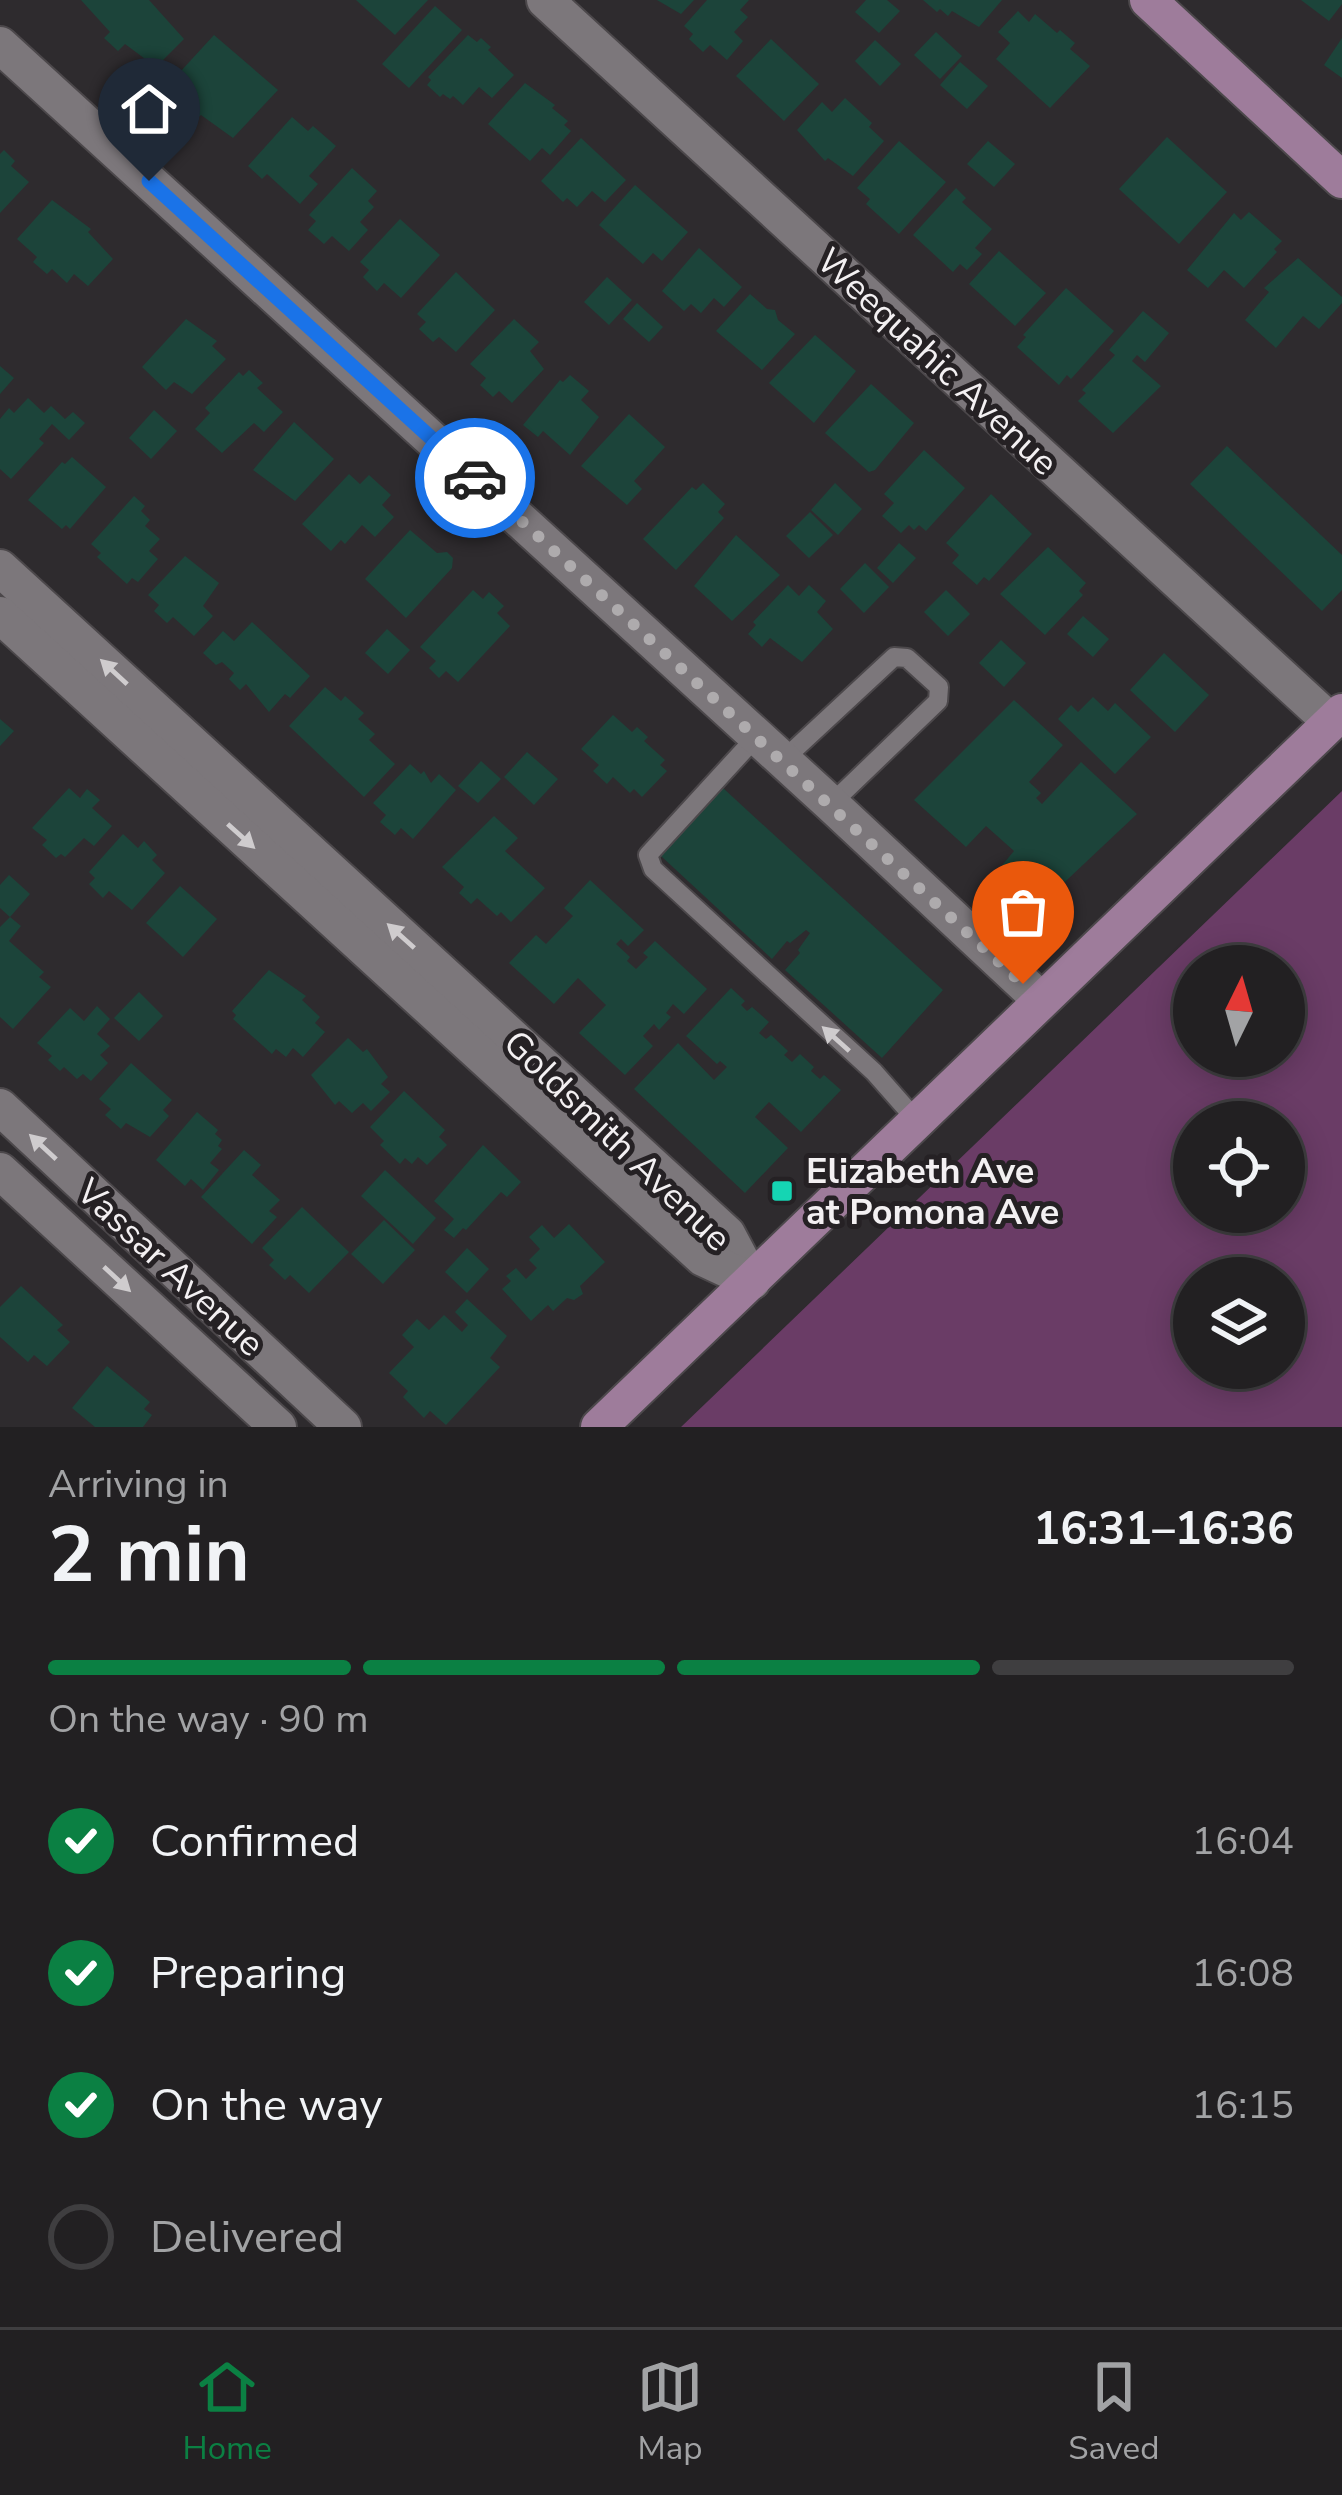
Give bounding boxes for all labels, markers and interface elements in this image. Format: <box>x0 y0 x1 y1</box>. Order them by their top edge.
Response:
pin <box>98 58 200 181</box>
icon: home <box>116 76 182 142</box>
street label: Weequahic Avenue <box>806 237 1068 487</box>
courier <box>415 418 535 538</box>
icon: car <box>442 445 508 511</box>
one-way arrow <box>99 659 128 686</box>
one-way arrow <box>227 822 256 849</box>
pin <box>972 861 1074 984</box>
icon: bag <box>990 879 1056 945</box>
one-way arrow <box>387 922 416 950</box>
north arrow <box>1173 945 1305 1077</box>
map controls <box>1173 945 1305 1389</box>
street label: Goldsmith Avenue <box>492 1020 741 1263</box>
one-way arrow <box>822 1025 851 1053</box>
button: locate <box>1173 1101 1305 1233</box>
one-way arrow <box>28 1133 57 1161</box>
place label: Elizabeth Ave at Pomona Ave <box>806 1147 1059 1237</box>
street label: Vassar Avenue <box>65 1168 275 1368</box>
marker: Elizabeth Ave at Pomona Ave <box>769 1178 795 1204</box>
button: layers <box>1173 1257 1305 1389</box>
one-way arrow <box>102 1264 131 1292</box>
text: Arriving in <box>48 1458 229 1511</box>
text: 16:31–16:36 <box>1033 1499 1294 1560</box>
text: 2 min <box>48 1502 250 1609</box>
text: On the way · 90 m <box>48 1693 369 1746</box>
icon: check <box>48 1808 114 1874</box>
text: Confirmed <box>150 1811 359 1872</box>
text: 16:04 <box>1192 1815 1294 1868</box>
icon: check <box>48 1940 114 2006</box>
text: Preparing <box>150 1943 346 2004</box>
text: 16:08 <box>1192 1947 1294 2000</box>
icon: check <box>48 2072 114 2138</box>
text: On the way <box>150 2075 383 2136</box>
text: 16:15 <box>1192 2079 1294 2132</box>
text: Delivered <box>150 2207 344 2268</box>
tab: Home <box>183 2354 272 2471</box>
tab: Map <box>637 2354 703 2471</box>
tab: Saved <box>1068 2354 1159 2471</box>

